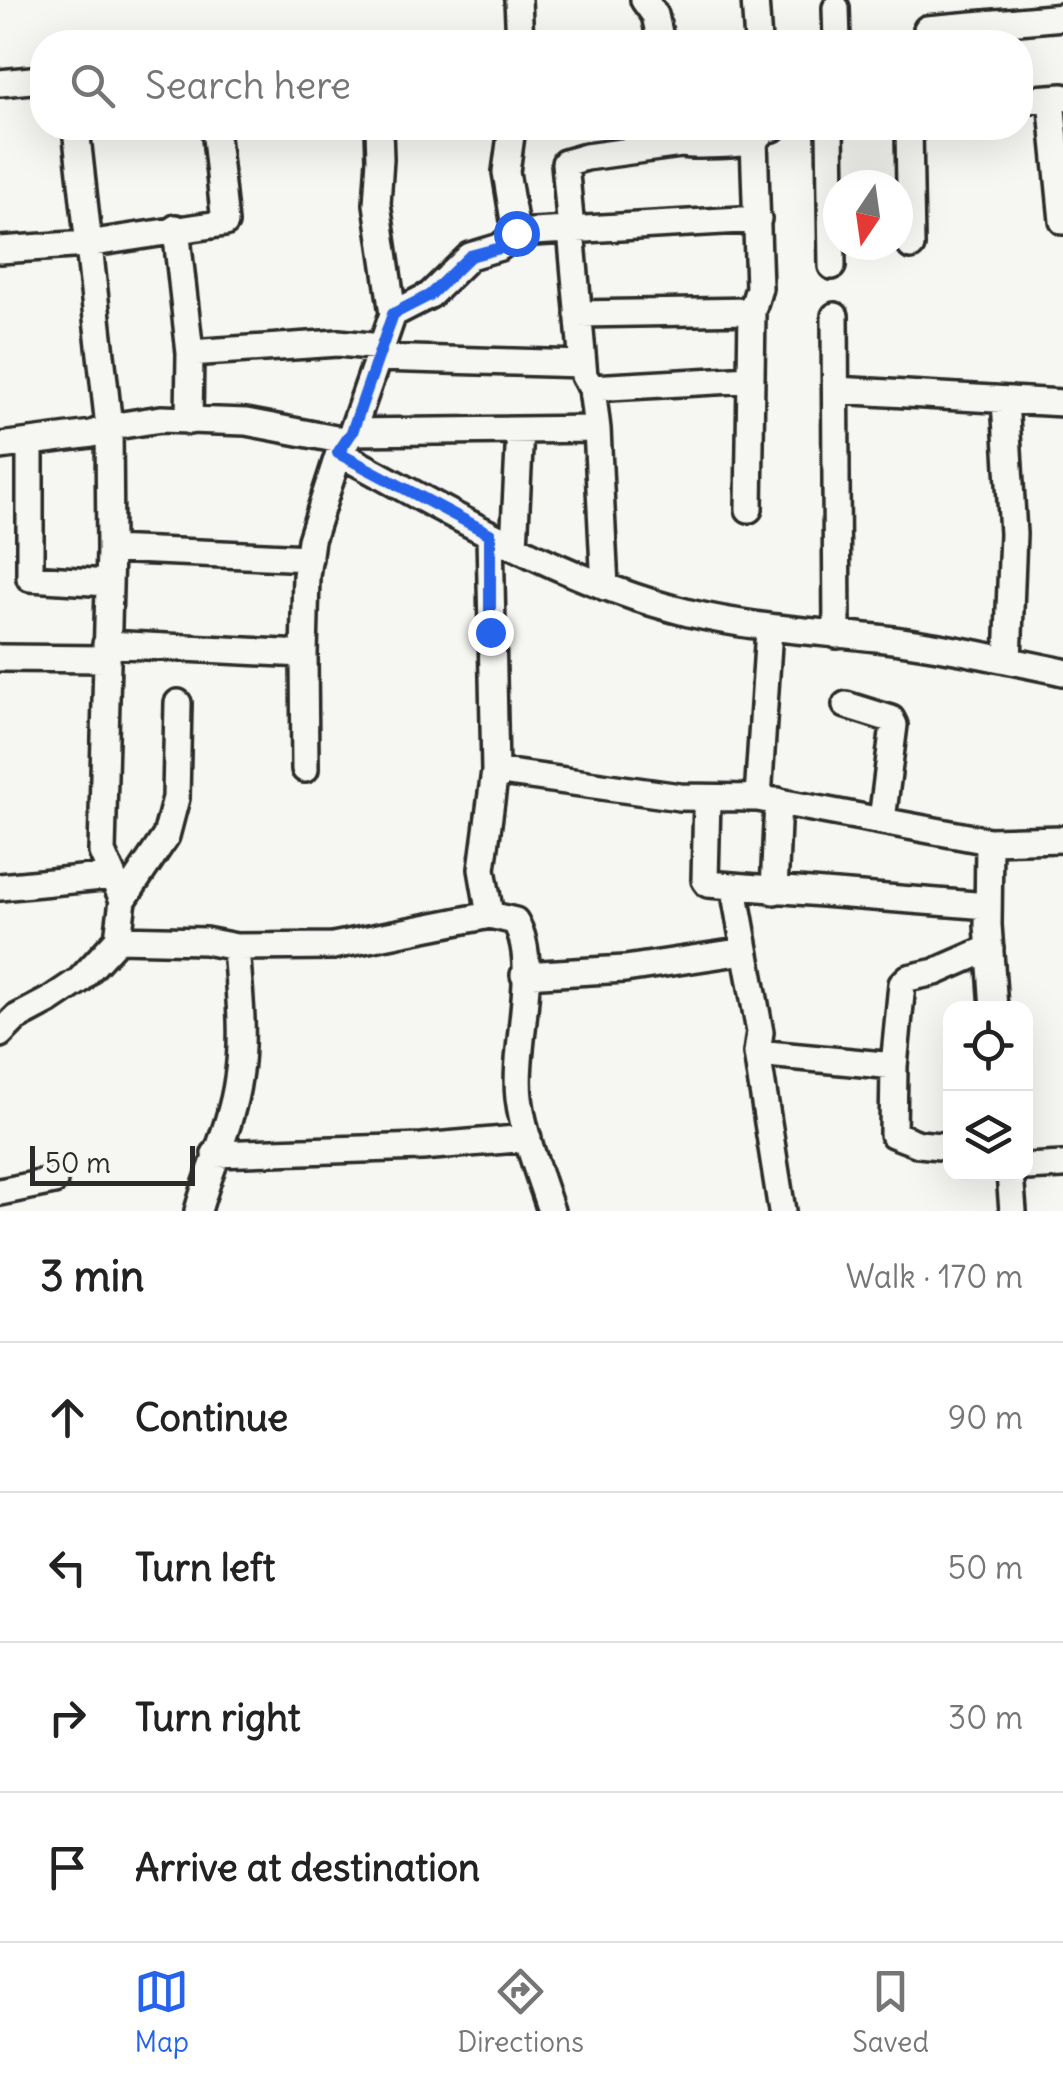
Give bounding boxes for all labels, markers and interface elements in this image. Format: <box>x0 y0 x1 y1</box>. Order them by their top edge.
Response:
search box <box>30 30 1033 140</box>
icon: search <box>65 58 120 113</box>
text: Search here <box>145 62 351 109</box>
north arrow <box>823 170 913 260</box>
route start <box>494 211 540 257</box>
route end <box>468 610 514 656</box>
map controls <box>943 1001 1033 1181</box>
button: locate <box>943 1001 1033 1091</box>
button: layers <box>943 1091 1033 1181</box>
scale bar <box>30 1141 195 1186</box>
text: 50 m <box>45 1145 111 1181</box>
text: 3 min <box>40 1250 144 1302</box>
text: Walk · 170 m <box>846 1256 1023 1297</box>
icon: ahead <box>40 1390 95 1445</box>
text: Continue <box>135 1394 288 1441</box>
text: 90 m <box>948 1397 1023 1438</box>
icon: left <box>40 1540 95 1595</box>
text: Turn left <box>135 1544 275 1591</box>
text: 50 m <box>948 1547 1023 1588</box>
icon: right <box>40 1690 95 1745</box>
text: Turn right <box>135 1694 301 1741</box>
text: 30 m <box>948 1697 1023 1738</box>
icon: arrive <box>40 1840 95 1895</box>
text: Arrive at destination <box>135 1844 480 1891</box>
tab: Map <box>134 1964 189 2060</box>
tab: Directions <box>457 1964 584 2060</box>
tab: Saved <box>852 1964 929 2060</box>

